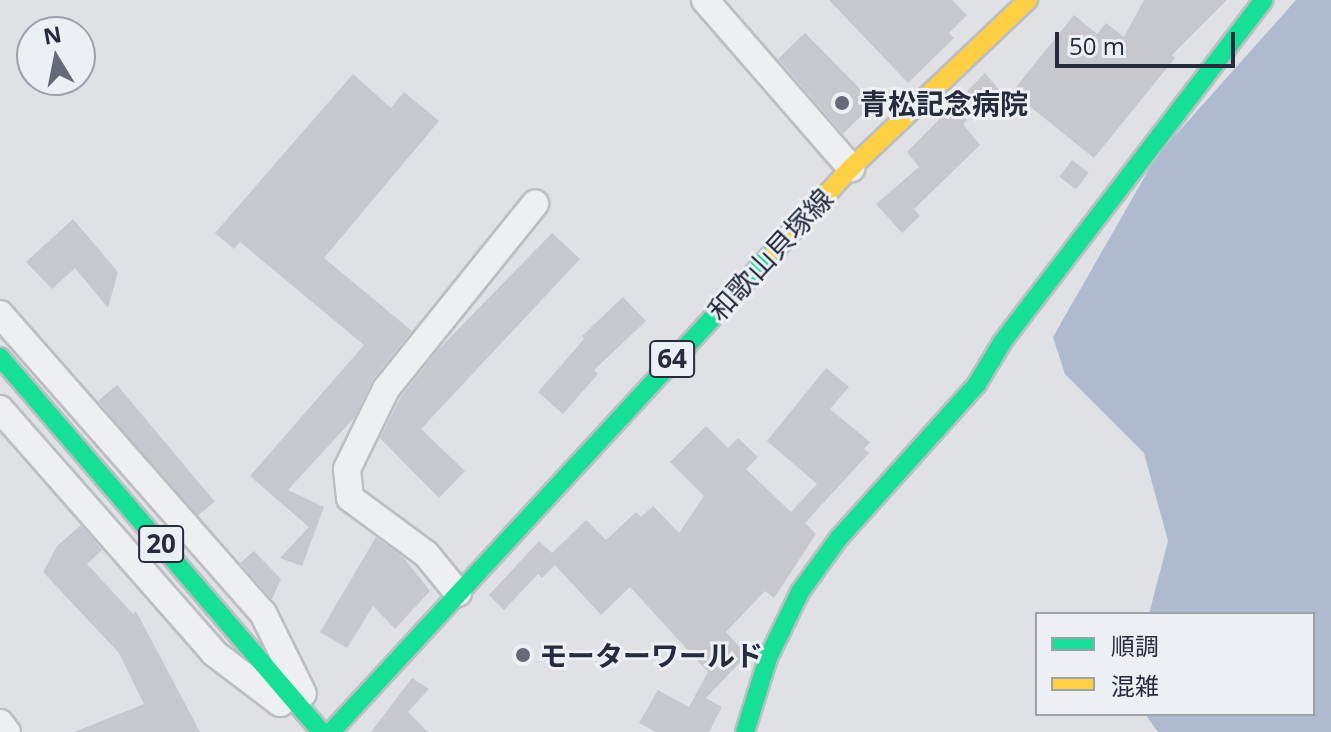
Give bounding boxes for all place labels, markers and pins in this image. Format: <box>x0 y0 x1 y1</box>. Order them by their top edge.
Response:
place label: 青松記念病院 <box>860 86 1028 120</box>
marker: 青松記念病院 <box>831 92 853 114</box>
place label: モーターワールド <box>539 638 763 672</box>
marker: モーターワールド <box>514 646 532 664</box>

